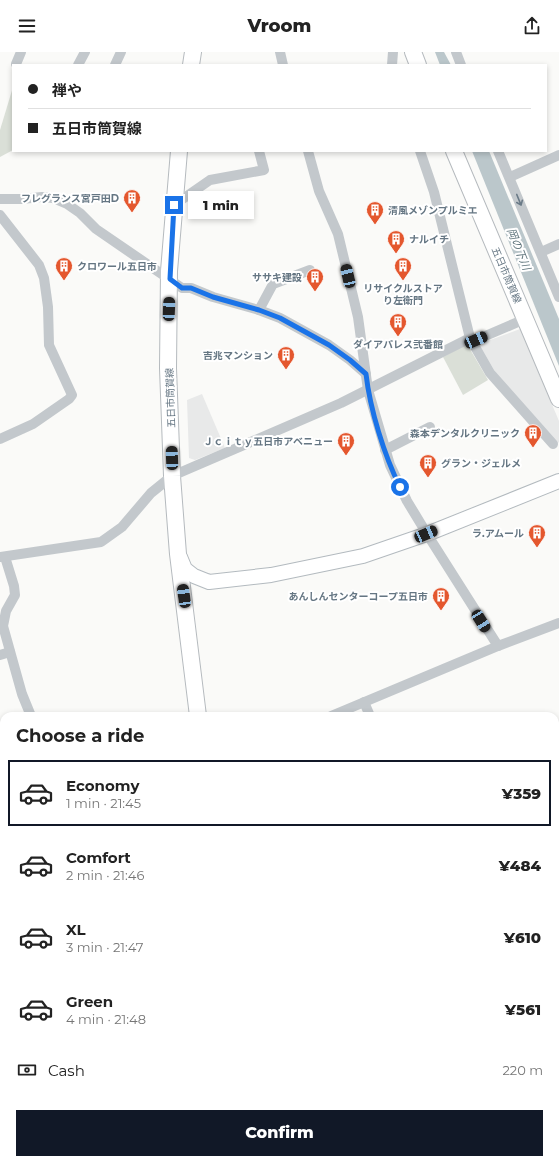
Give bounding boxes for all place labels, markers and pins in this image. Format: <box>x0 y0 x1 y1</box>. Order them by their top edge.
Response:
building icon: フレグランス宮戸田D <box>122 188 142 213</box>
place label: フレグランス宮戸田D <box>21 192 119 205</box>
building icon: 清風メゾンプルミエ <box>365 200 385 225</box>
place label: 清風メゾンプルミエ <box>388 204 478 217</box>
building icon: ナルイチ <box>386 229 406 254</box>
place label: ナルイチ <box>409 233 449 246</box>
building icon: クロワール五日市 <box>54 256 74 281</box>
building icon: リサイクルストア り左衛門 <box>393 256 413 281</box>
place label: クロワール五日市 <box>77 260 157 273</box>
building icon: ササキ建設 <box>305 267 325 292</box>
place label: ササキ建設 <box>252 271 302 284</box>
place label: リサイクルストア り左衛門 <box>363 282 443 307</box>
building icon: ダイアパレス弐番館 <box>388 312 408 337</box>
place label: ダイアパレス弐番館 <box>353 338 443 351</box>
building icon: 吉兆マンション <box>276 345 296 370</box>
place label: 吉兆マンション <box>203 349 273 362</box>
building icon: 森本デンタルクリニック <box>523 423 543 448</box>
place label: 森本デンタルクリニック <box>410 427 520 440</box>
building icon: Ｊｃｉｔｙ五日市アベニュー <box>336 431 356 456</box>
place label: Ｊｃｉｔｙ五日市アベニュー <box>203 435 333 448</box>
building icon: グラン・ジェルメ <box>418 453 438 478</box>
place label: グラン・ジェルメ <box>441 457 521 470</box>
building icon: ラ.アムール <box>527 523 547 548</box>
place label: ラ.アムール <box>472 527 524 540</box>
building icon: あんしんセンターコープ五日市 <box>431 586 451 611</box>
place label: あんしんセンターコープ五日市 <box>289 590 428 603</box>

